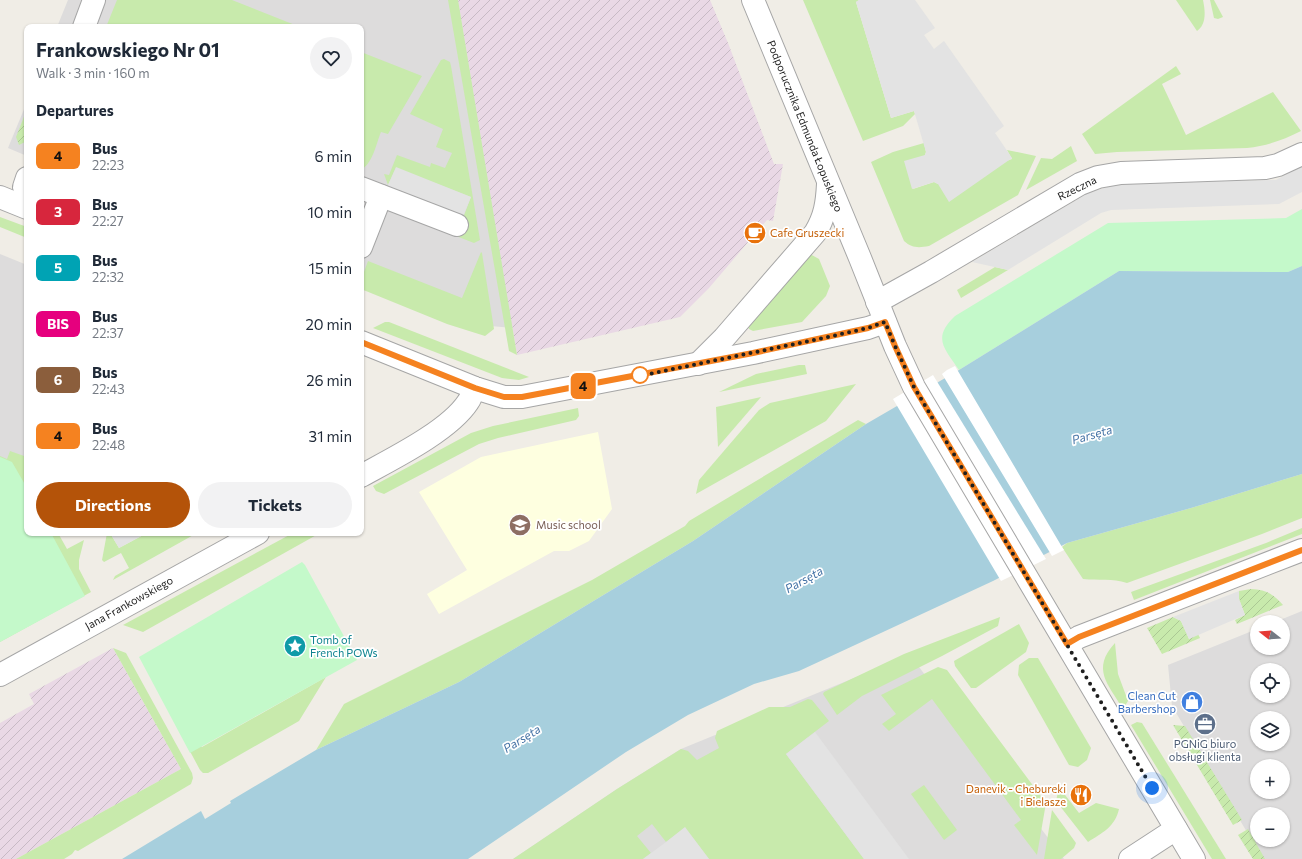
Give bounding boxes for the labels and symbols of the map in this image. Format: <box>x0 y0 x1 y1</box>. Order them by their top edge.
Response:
street label: Podporucznika Edmunda Łopuskiego <box>765 38 846 214</box>
street label: Rzeczna <box>1055 173 1098 203</box>
cafe icon: Cafe Gruszecki <box>742 220 768 246</box>
place label: Cafe Gruszecki <box>770 226 845 239</box>
unlabelled marker <box>631 366 649 384</box>
line badge: 4 <box>570 373 596 399</box>
water label: Parsęta <box>1070 422 1114 446</box>
school or university icon: Music school <box>507 512 533 538</box>
place label: Music school <box>536 518 601 531</box>
water label: Parsęta <box>782 563 825 595</box>
street label: Jana Frankowskiego <box>83 573 176 633</box>
north arrow <box>1250 615 1290 655</box>
place icon: Tomb of French POWs <box>282 633 308 659</box>
place label: Tomb of French POWs <box>310 633 377 659</box>
place label: Clean Cut Barbershop <box>1118 689 1176 715</box>
shop icon: Clean Cut Barbershop <box>1179 689 1205 715</box>
office icon: PGNiG biuro obsługi klienta <box>1192 711 1218 737</box>
water label: Parsęta <box>500 721 543 755</box>
place label: PGNiG biuro obsługi klienta <box>1169 737 1241 763</box>
your location <box>1142 778 1162 798</box>
place label: Danevik - Chebureki i Bielasze <box>966 782 1066 808</box>
restaurant icon: Danevik - Chebureki i Bielasze <box>1068 782 1094 808</box>

